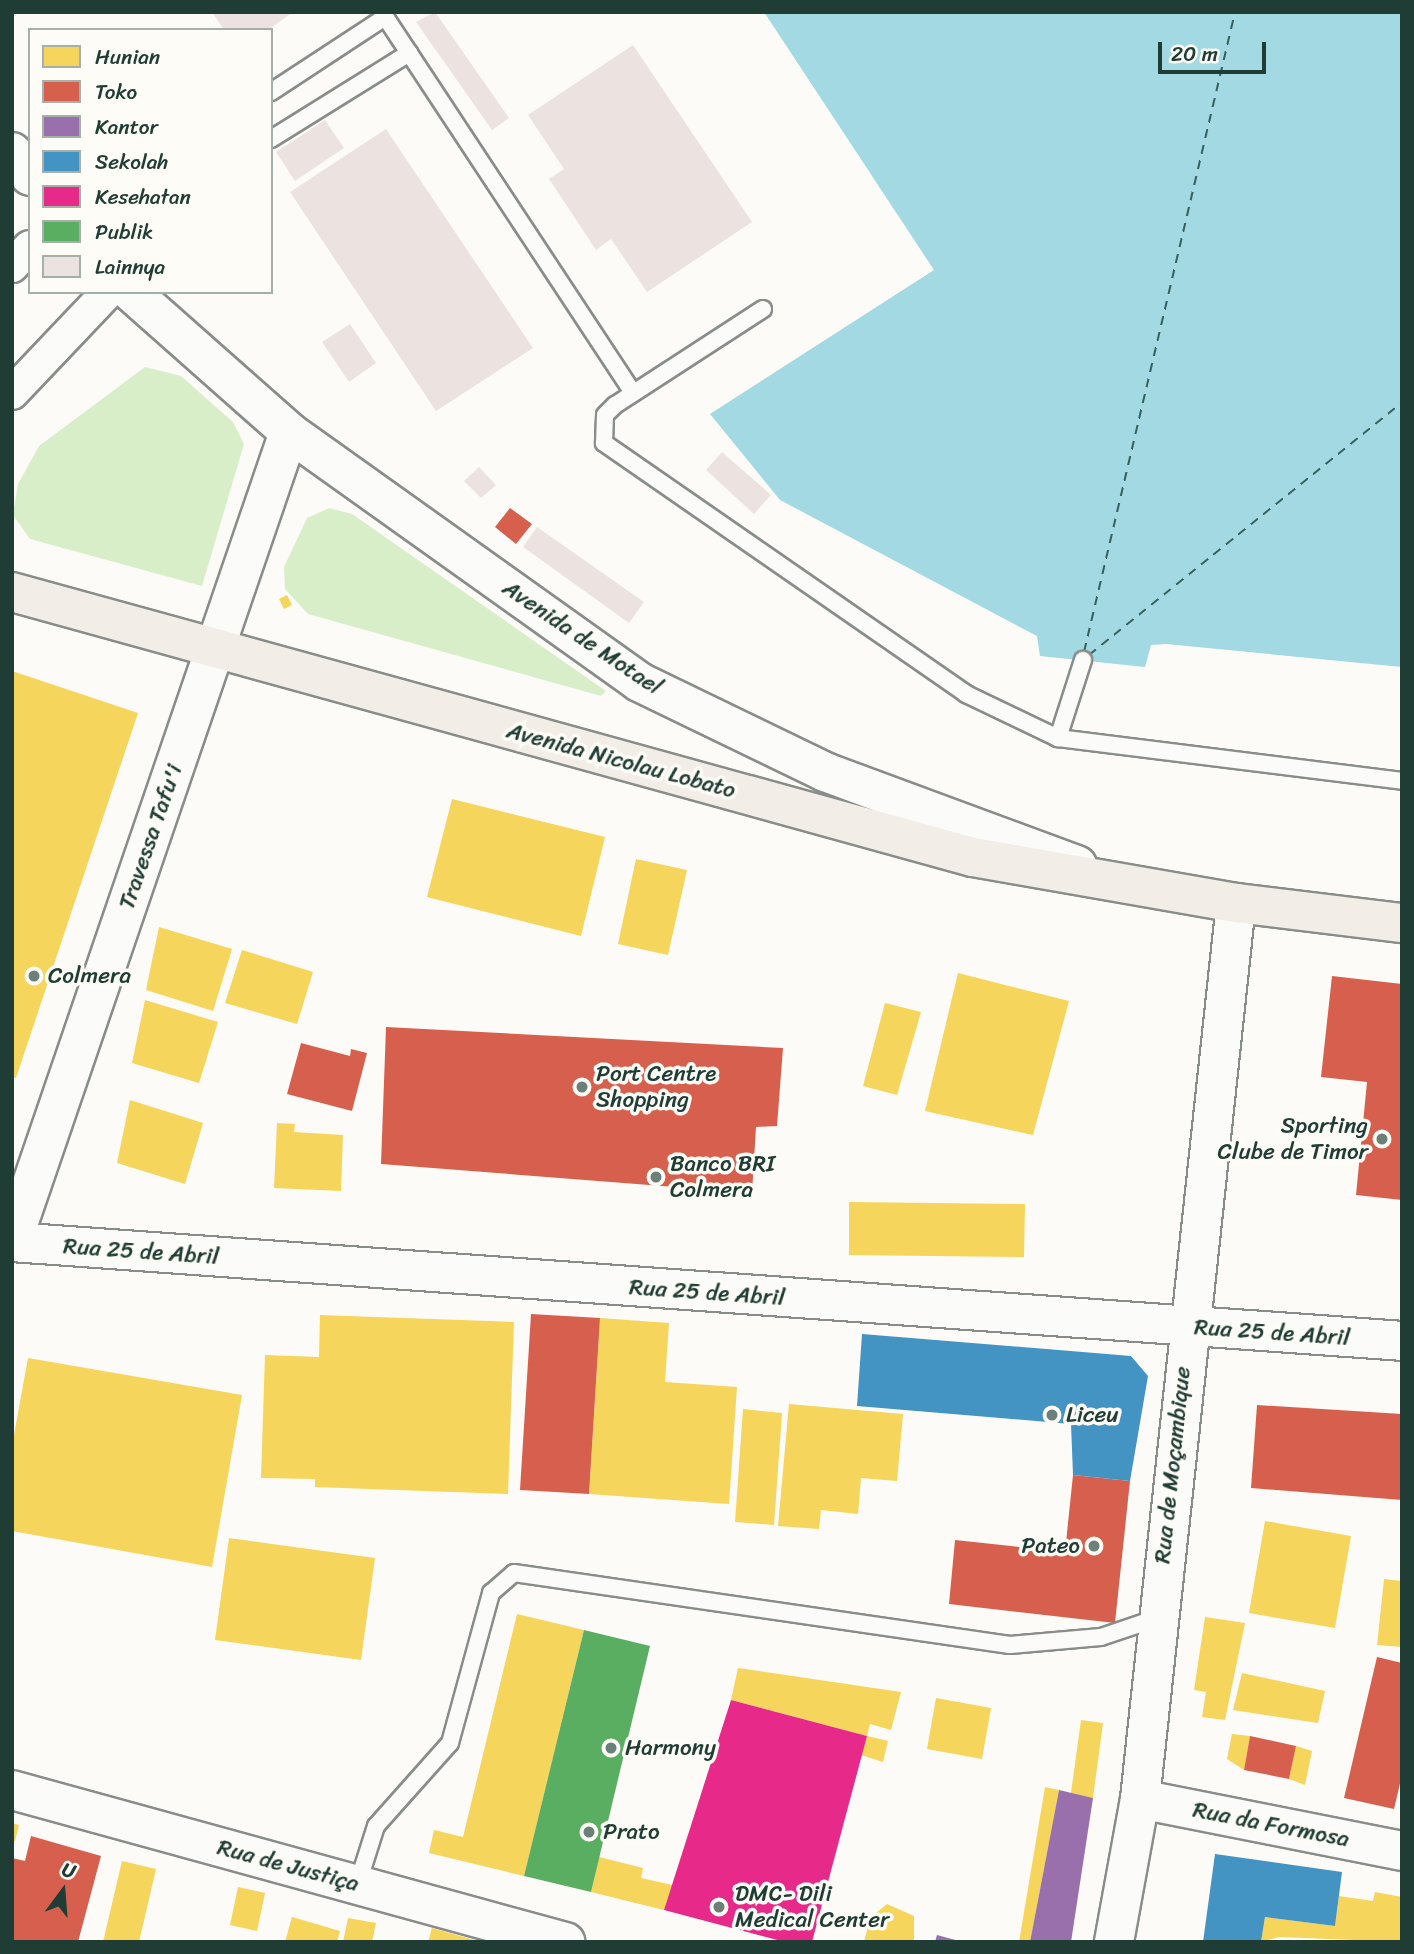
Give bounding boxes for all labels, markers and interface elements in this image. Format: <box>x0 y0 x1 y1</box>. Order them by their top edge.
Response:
legend <box>28 28 273 294</box>
scale bar <box>1162 28 1270 72</box>
text: 20 m <box>1171 35 1218 73</box>
text: Hunian <box>95 38 160 76</box>
text: Toko <box>95 73 137 111</box>
text: Kantor <box>95 108 158 146</box>
text: Sekolah <box>95 143 168 181</box>
text: Kesehatan <box>95 178 191 216</box>
text: Publik <box>95 213 153 251</box>
text: Lainnya <box>95 248 165 286</box>
street label: Avenida de Motael <box>497 575 667 701</box>
street label: Avenida Nicolau Lobato <box>504 717 738 805</box>
street label: Travessa Tafu'i <box>113 761 189 913</box>
place label: Colmera <box>48 962 131 990</box>
marker: Colmera <box>26 968 42 984</box>
place label: Port Centre Shopping <box>596 1060 717 1114</box>
marker: Port Centre Shopping <box>574 1079 590 1095</box>
place label: Sporting Clube de Timor <box>1217 1112 1368 1166</box>
marker: Sporting Clube de Timor <box>1374 1131 1390 1147</box>
place label: Banco BRI Colmera <box>670 1150 775 1204</box>
marker: Banco BRI Colmera <box>648 1169 664 1185</box>
street label: Rua 25 de Abril <box>62 1233 220 1271</box>
street label: Rua 25 de Abril <box>628 1274 786 1312</box>
street label: Rua 25 de Abril <box>1193 1314 1351 1352</box>
street label: Rua de Moçambique <box>1149 1365 1197 1565</box>
place label: Liceu <box>1066 1401 1119 1429</box>
marker: Liceu <box>1044 1407 1060 1423</box>
place label: Pateo <box>1021 1532 1080 1560</box>
marker: Pateo <box>1086 1538 1102 1554</box>
place label: Harmony <box>625 1734 716 1762</box>
marker: Harmony <box>603 1740 619 1756</box>
street label: Rua da Formosa <box>1191 1796 1351 1854</box>
place label: Prato <box>603 1818 660 1846</box>
marker: Prato <box>581 1824 597 1840</box>
street label: Rua de Justiça <box>214 1834 362 1898</box>
text: U <box>58 1853 80 1888</box>
north arrow <box>28 1856 98 1926</box>
place label: DMC- Dili Medical Center <box>735 1880 889 1934</box>
marker: DMC- Dili Medical Center <box>709 1897 729 1917</box>

